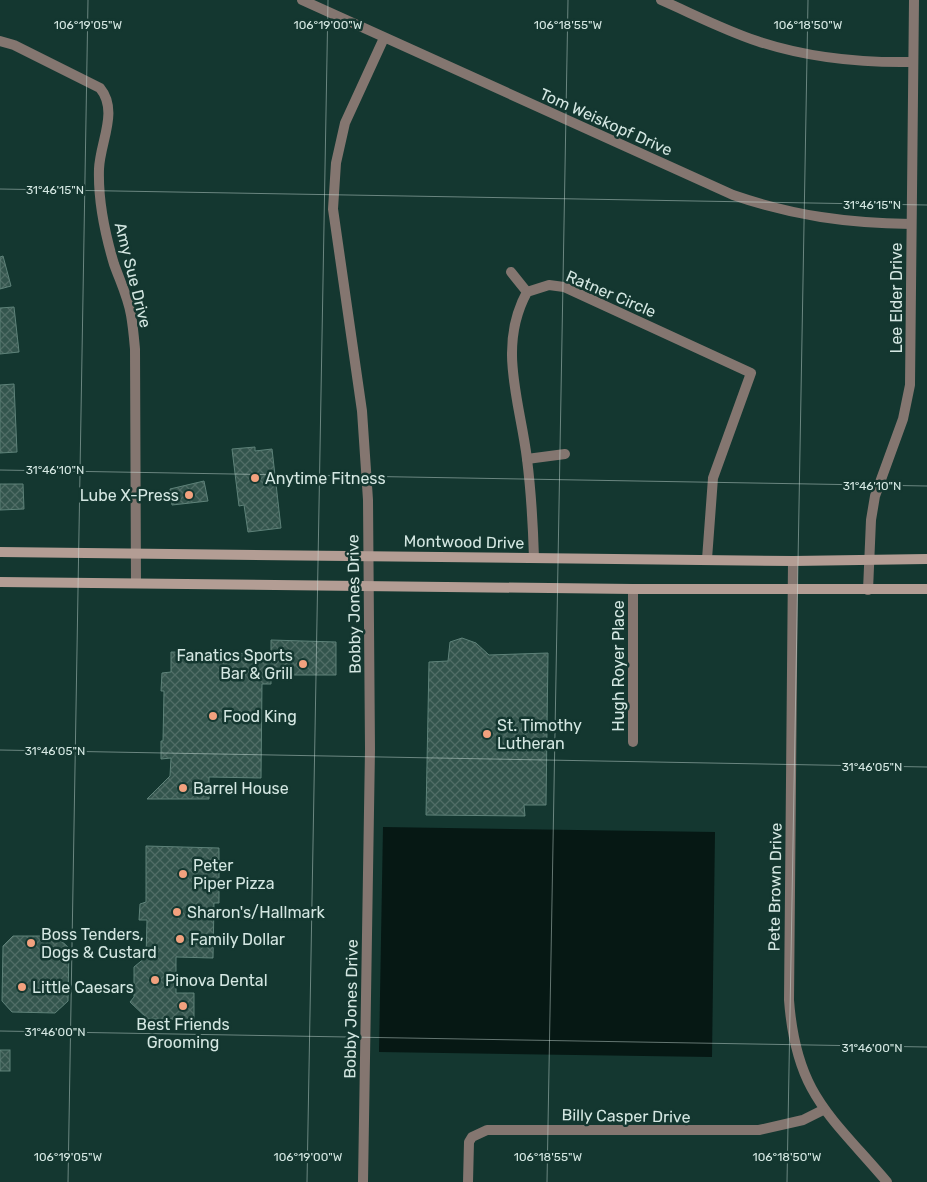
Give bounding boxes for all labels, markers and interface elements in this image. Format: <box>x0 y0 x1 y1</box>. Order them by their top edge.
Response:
text: 106°19'05"W <box>54 18 123 32</box>
text: 106°19'00"W <box>294 18 363 32</box>
text: 106°18'55"W <box>534 18 603 32</box>
text: 106°18'50"W <box>774 18 843 32</box>
street label: Tom Weiskopf Drive <box>537 84 675 160</box>
text: 31°46'15"N <box>26 183 84 197</box>
text: 31°46'15"N <box>843 198 901 212</box>
street label: Amy Sue Drive <box>111 220 155 330</box>
street label: Lee Elder Drive <box>887 243 906 353</box>
street label: Ratner Circle <box>563 267 659 321</box>
text: 31°46'10"N <box>26 463 84 477</box>
place label: Anytime Fitness <box>265 469 386 488</box>
marker: Anytime Fitness <box>249 472 261 484</box>
text: 31°46'10"N <box>843 479 901 493</box>
place label: Lube X-Press <box>80 486 179 505</box>
marker: Lube X-Press <box>183 489 195 501</box>
street label: Montwood Drive <box>404 531 525 553</box>
street label: Bobby Jones Drive <box>343 534 365 674</box>
street label: Hugh Royer Place <box>609 600 628 732</box>
place label: Fanatics Sports Bar & Grill <box>177 646 293 683</box>
marker: Fanatics Sports Bar & Grill <box>297 658 309 670</box>
place label: Food King <box>223 707 297 726</box>
marker: Food King <box>207 710 219 722</box>
place label: St. Timothy Lutheran <box>497 716 582 753</box>
marker: St. Timothy Lutheran <box>481 728 493 740</box>
text: 31°46'05"N <box>25 744 85 758</box>
text: 31°46'05"N <box>842 760 902 774</box>
place label: Barrel House <box>193 779 289 798</box>
marker: Barrel House <box>177 782 189 794</box>
street label: Pete Brown Drive <box>764 822 786 952</box>
place label: Peter Piper Pizza <box>193 856 275 893</box>
marker: Peter Piper Pizza <box>177 868 189 880</box>
place label: Sharon's/Hallmark <box>187 903 326 922</box>
marker: Sharon's/Hallmark <box>171 906 183 918</box>
place label: Boss Tenders, Dogs & Custard <box>41 925 157 962</box>
place label: Family Dollar <box>190 930 285 949</box>
marker: Family Dollar <box>174 933 186 945</box>
marker: Boss Tenders, Dogs & Custard <box>25 937 37 949</box>
street label: Bobby Jones Drive <box>340 939 362 1079</box>
place label: Pinova Dental <box>165 971 268 990</box>
marker: Pinova Dental <box>149 974 161 986</box>
place label: Little Caesars <box>32 978 134 997</box>
marker: Little Caesars <box>16 981 28 993</box>
marker: Best Friends Grooming <box>177 1000 189 1012</box>
place label: Best Friends Grooming <box>136 1015 230 1052</box>
text: 31°46'00"N <box>24 1025 86 1039</box>
text: 31°46'00"N <box>841 1041 903 1055</box>
street label: Billy Casper Drive <box>561 1105 691 1127</box>
text: 106°19'05"W <box>34 1150 103 1164</box>
text: 106°19'00"W <box>274 1150 343 1164</box>
text: 106°18'55"W <box>514 1150 583 1164</box>
text: 106°18'50"W <box>753 1150 822 1164</box>

